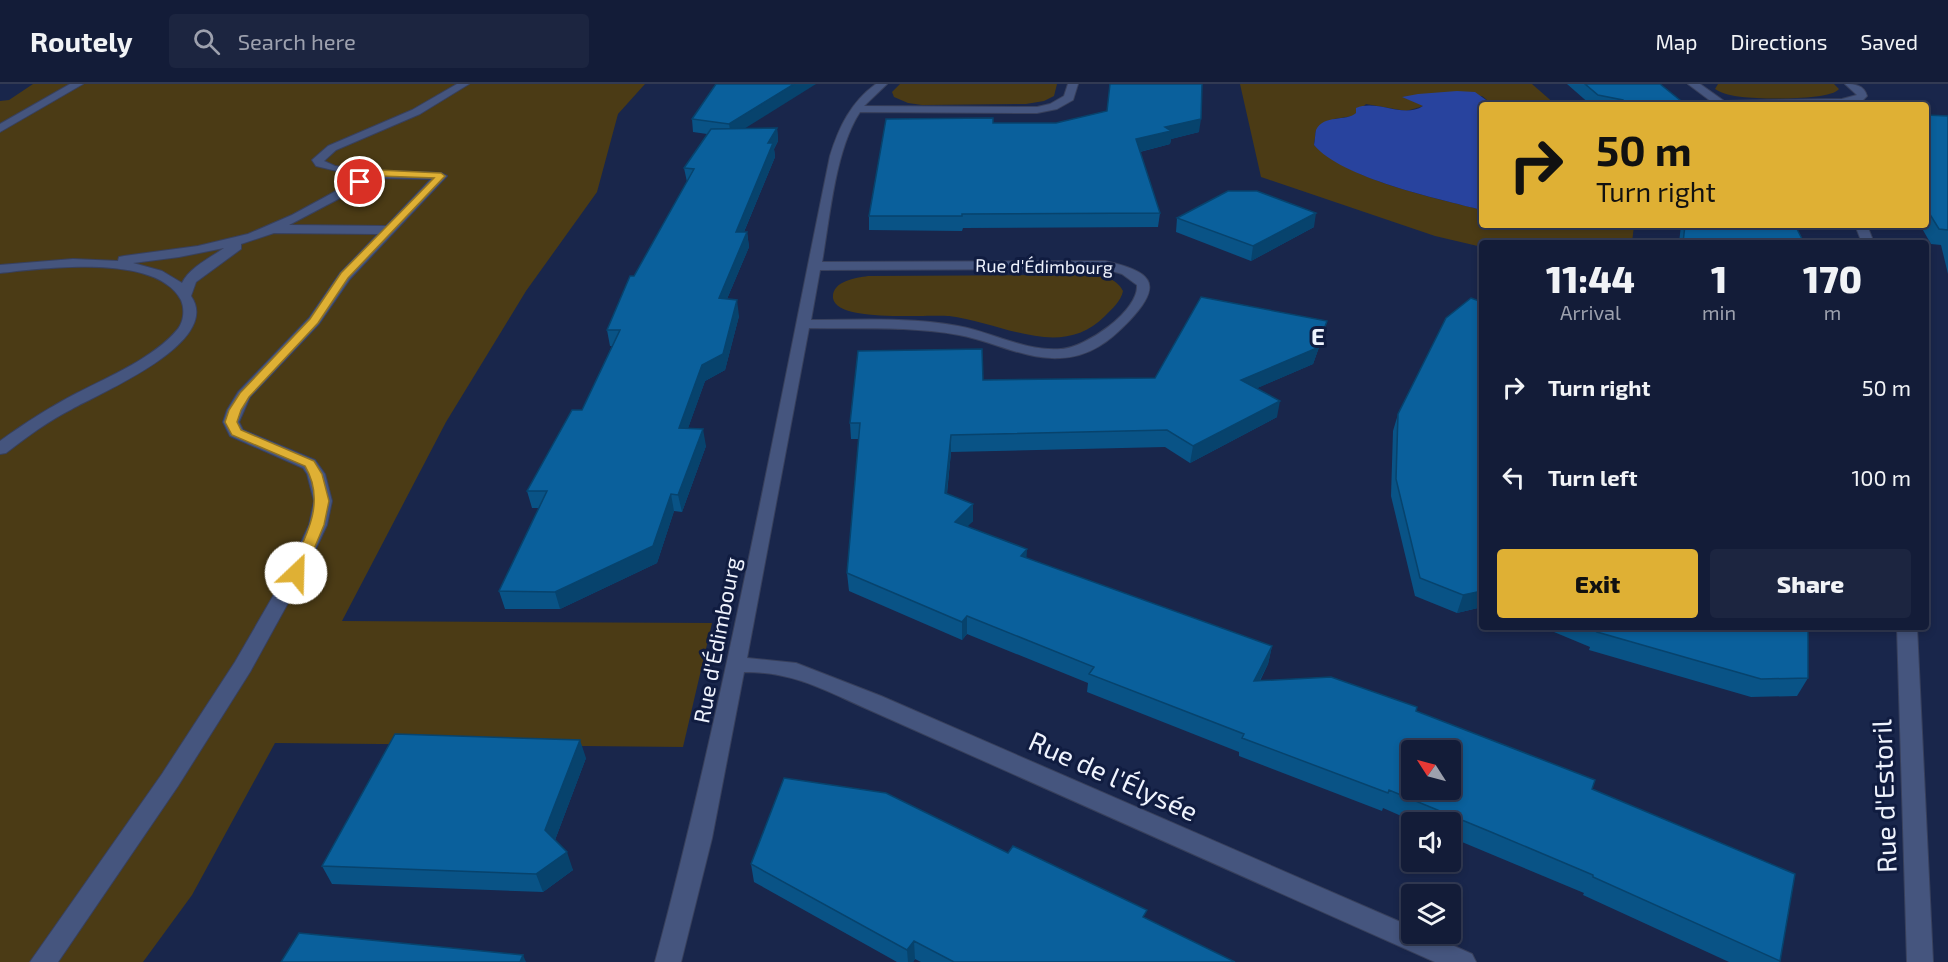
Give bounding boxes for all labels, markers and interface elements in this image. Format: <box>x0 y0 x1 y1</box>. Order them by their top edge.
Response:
search box <box>169 14 589 68</box>
text: Routely <box>30 24 133 58</box>
icon: search <box>190 25 223 58</box>
text: Search here <box>238 28 356 54</box>
text: Map <box>1655 29 1698 54</box>
text: Directions <box>1731 29 1827 54</box>
text: Saved <box>1860 29 1918 54</box>
text: 50 m <box>1596 124 1692 174</box>
icon: right <box>1497 126 1575 204</box>
pin <box>334 156 385 207</box>
icon: arrive <box>343 165 376 198</box>
text: Turn right <box>1596 175 1716 207</box>
street label: Rue d'Édimbourg <box>975 254 1113 278</box>
text: 11:44 <box>1546 257 1635 300</box>
text: 1 <box>1711 257 1727 300</box>
text: 170 <box>1803 257 1862 300</box>
text: Arrival <box>1560 300 1621 324</box>
text: min <box>1702 300 1736 324</box>
text: m <box>1824 300 1841 324</box>
district label: E <box>1311 321 1325 350</box>
icon: right <box>1497 371 1530 404</box>
text: Turn right <box>1548 374 1650 400</box>
text: 50 m <box>1862 374 1911 400</box>
icon: left <box>1497 461 1530 494</box>
text: Turn left <box>1548 464 1637 490</box>
text: 100 m <box>1852 464 1911 490</box>
position arrow <box>264 541 328 605</box>
button: Exit <box>1497 549 1698 618</box>
button: Share <box>1710 549 1911 618</box>
street label: Rue d'Édimbourg <box>687 555 745 725</box>
street label: Rue d'Estoril <box>1864 719 1902 873</box>
street label: Rue de l'Élysée <box>1024 724 1203 828</box>
north arrow <box>1401 740 1461 800</box>
map controls <box>1401 740 1461 944</box>
button: sound <box>1401 812 1461 872</box>
button: layers <box>1401 884 1461 944</box>

